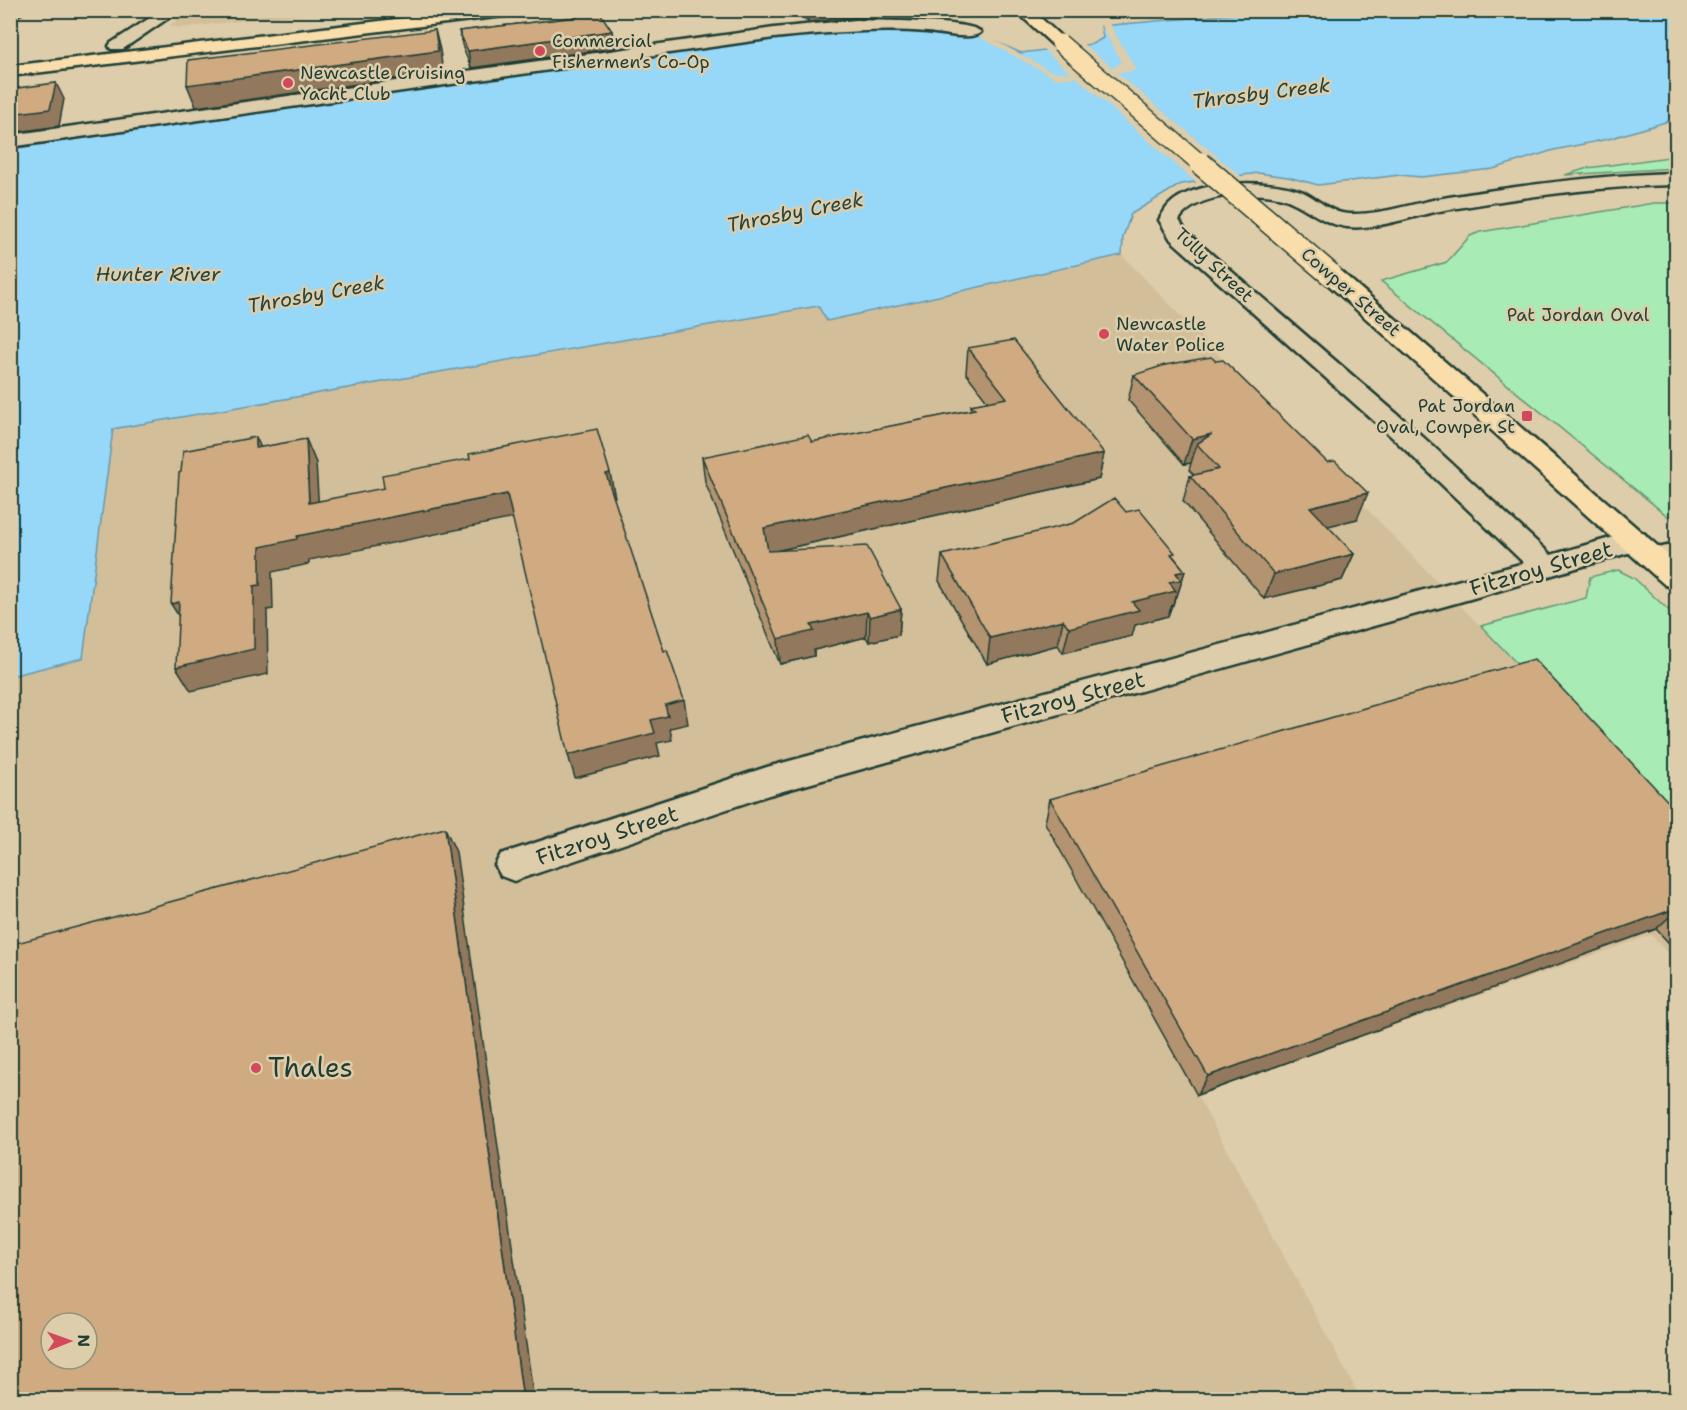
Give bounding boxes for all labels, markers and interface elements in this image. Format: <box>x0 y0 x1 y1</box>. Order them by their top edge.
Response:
place label: Commercial Fishermen’s Co-Op <box>552 29 710 74</box>
marker: Commercial Fishermen’s Co-Op <box>533 44 547 58</box>
place label: Newcastle Cruising Yacht Club <box>300 61 465 106</box>
water label: Throsby Creek <box>1190 72 1332 114</box>
marker: Newcastle Cruising Yacht Club <box>281 76 295 90</box>
water label: Throsby Creek <box>724 186 866 238</box>
street label: Tully Street <box>1169 222 1259 308</box>
street label: Cowper Street <box>1296 242 1406 342</box>
water label: Hunter River <box>96 261 221 287</box>
water label: Throsby Creek <box>245 269 387 319</box>
park label: Pat Jordan Oval <box>1507 303 1650 327</box>
place label: Newcastle Water Police <box>1116 312 1225 357</box>
marker: Newcastle Water Police <box>1097 327 1111 341</box>
place label: Pat Jordan Oval, Cowper St <box>1376 394 1515 439</box>
marker: Pat Jordan Oval, Cowper St <box>1520 409 1534 423</box>
street label: Fitzroy Street <box>1466 534 1616 603</box>
street label: Fitzroy Street <box>998 664 1148 731</box>
street label: Fitzroy Street <box>533 799 682 872</box>
place label: Thales <box>268 1049 353 1086</box>
marker: Thales <box>249 1061 263 1075</box>
north arrow <box>39 1311 99 1371</box>
text: N <box>73 1334 94 1347</box>

